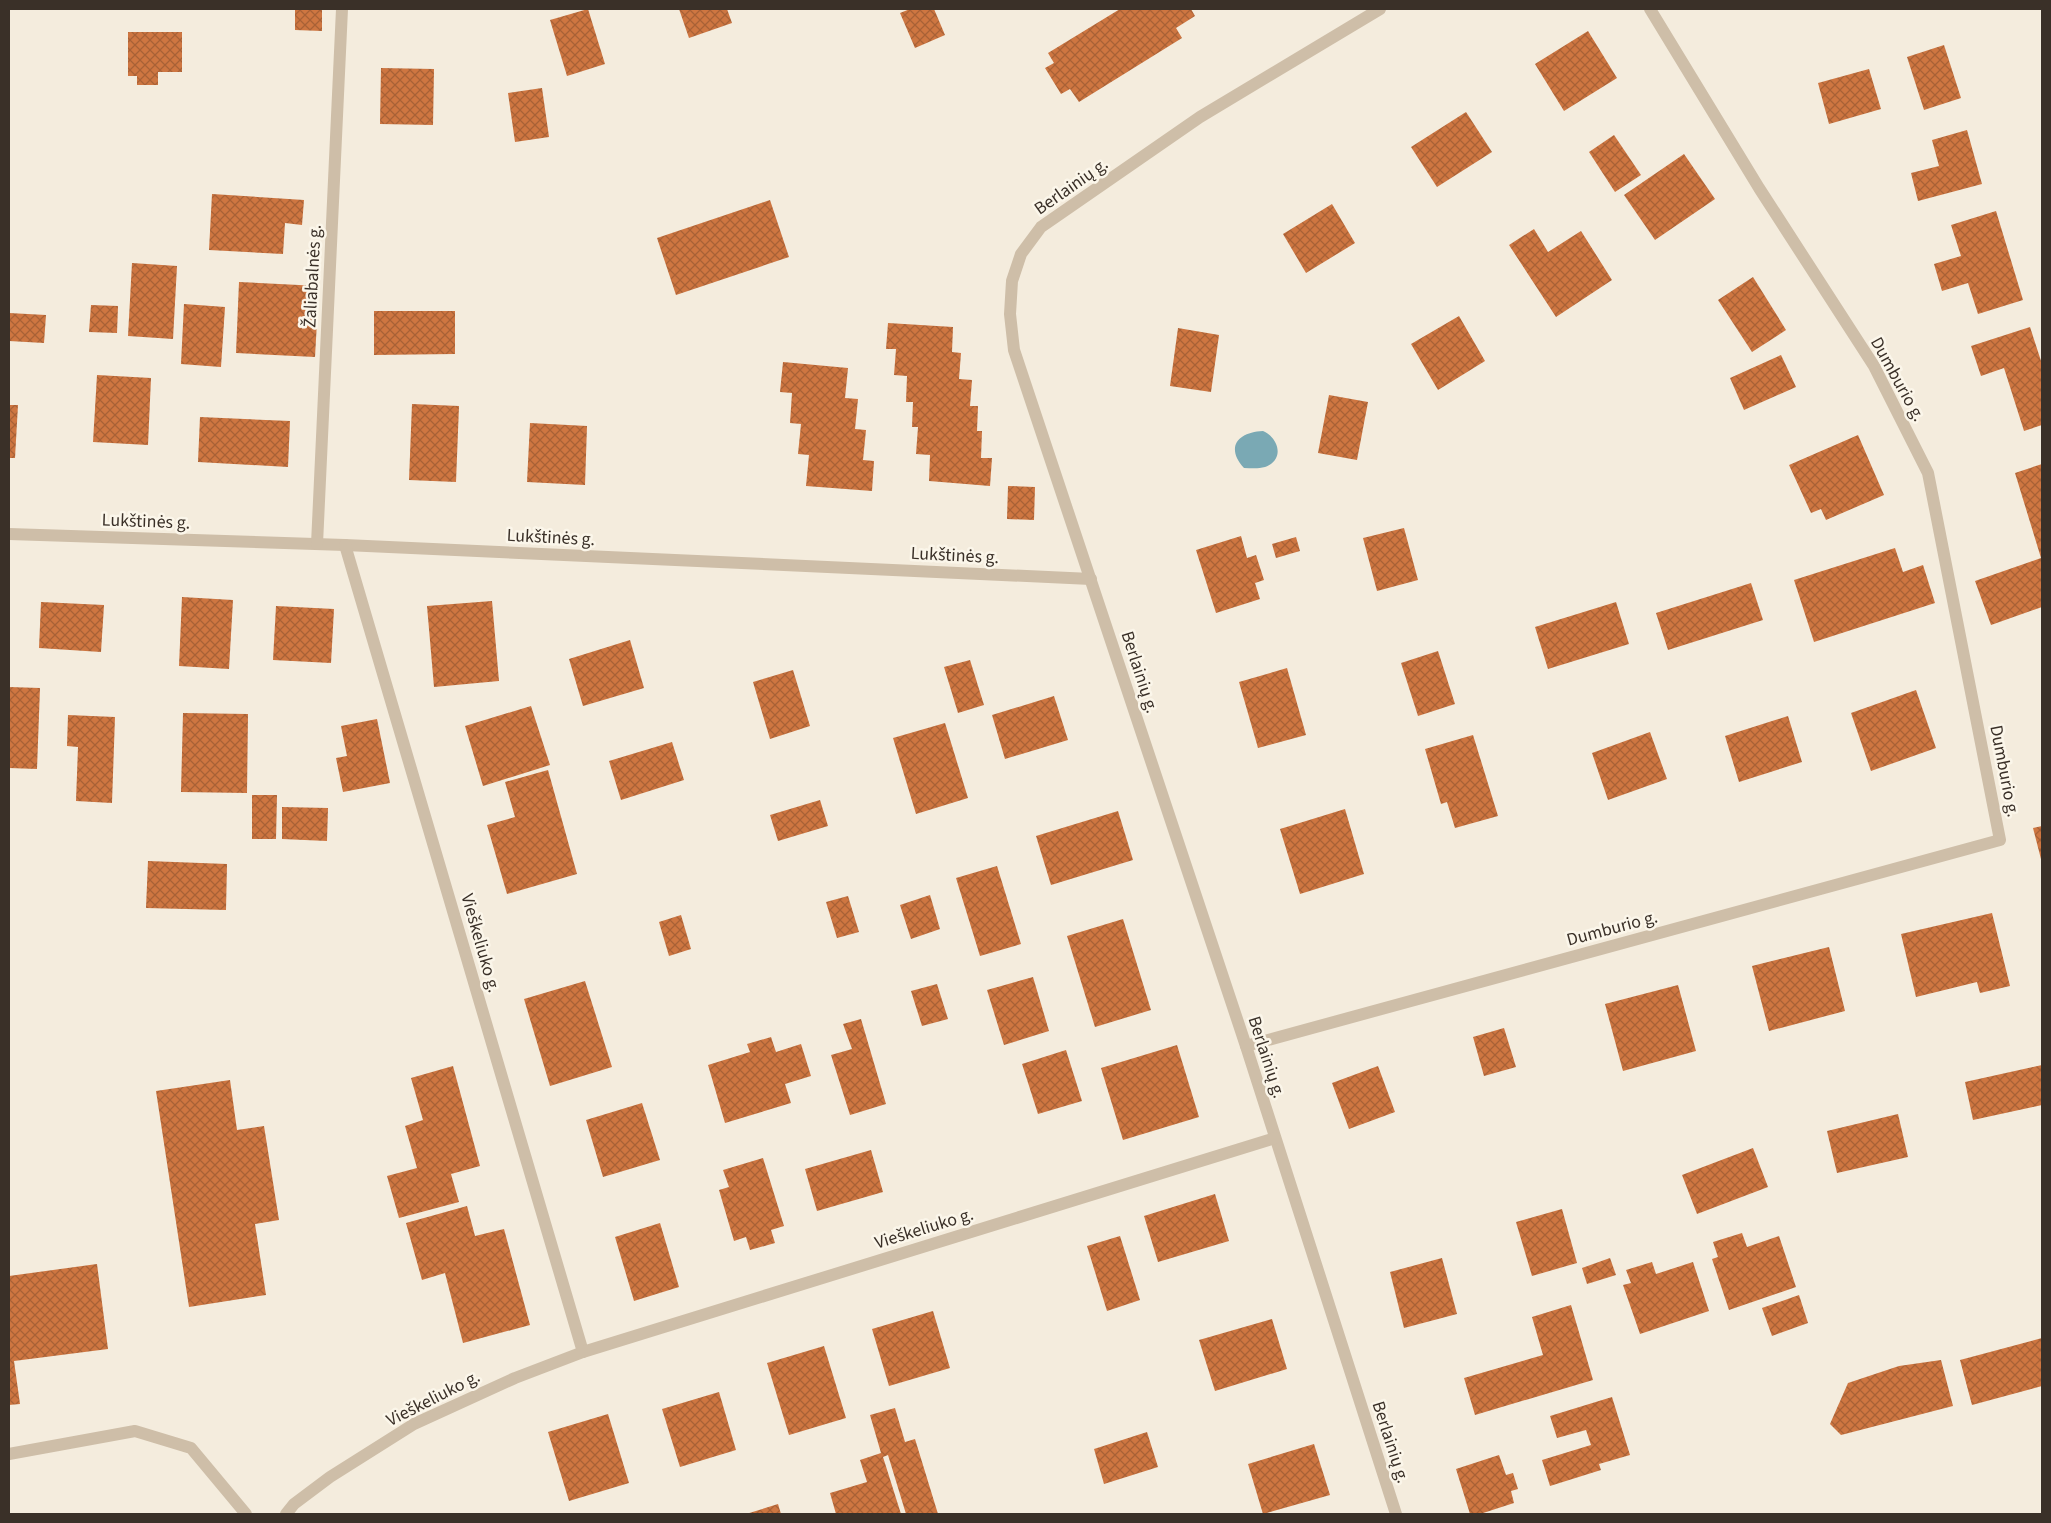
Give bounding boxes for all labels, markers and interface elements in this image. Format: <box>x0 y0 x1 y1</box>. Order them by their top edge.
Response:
street label: Berlainių g. <box>1029 152 1113 221</box>
street label: Žaliabalnės g. <box>297 224 328 328</box>
street label: Dumburio g. <box>1864 332 1931 426</box>
street label: Lukštinės g. <box>101 507 191 536</box>
street label: Lukštinės g. <box>506 523 596 552</box>
street label: Lukštinės g. <box>910 541 1000 570</box>
street label: Berlainių g. <box>1114 628 1165 716</box>
street label: Dumburio g. <box>1983 723 2026 819</box>
street label: Vieškeliuko g. <box>454 891 507 996</box>
street label: Dumburio g. <box>1564 904 1660 953</box>
street label: Berlainių g. <box>1241 1013 1292 1101</box>
street label: Vieškeliuko g. <box>872 1202 977 1255</box>
street label: Vieškeliuko g. <box>382 1364 484 1433</box>
street label: Berlainių g. <box>1365 1398 1416 1486</box>

